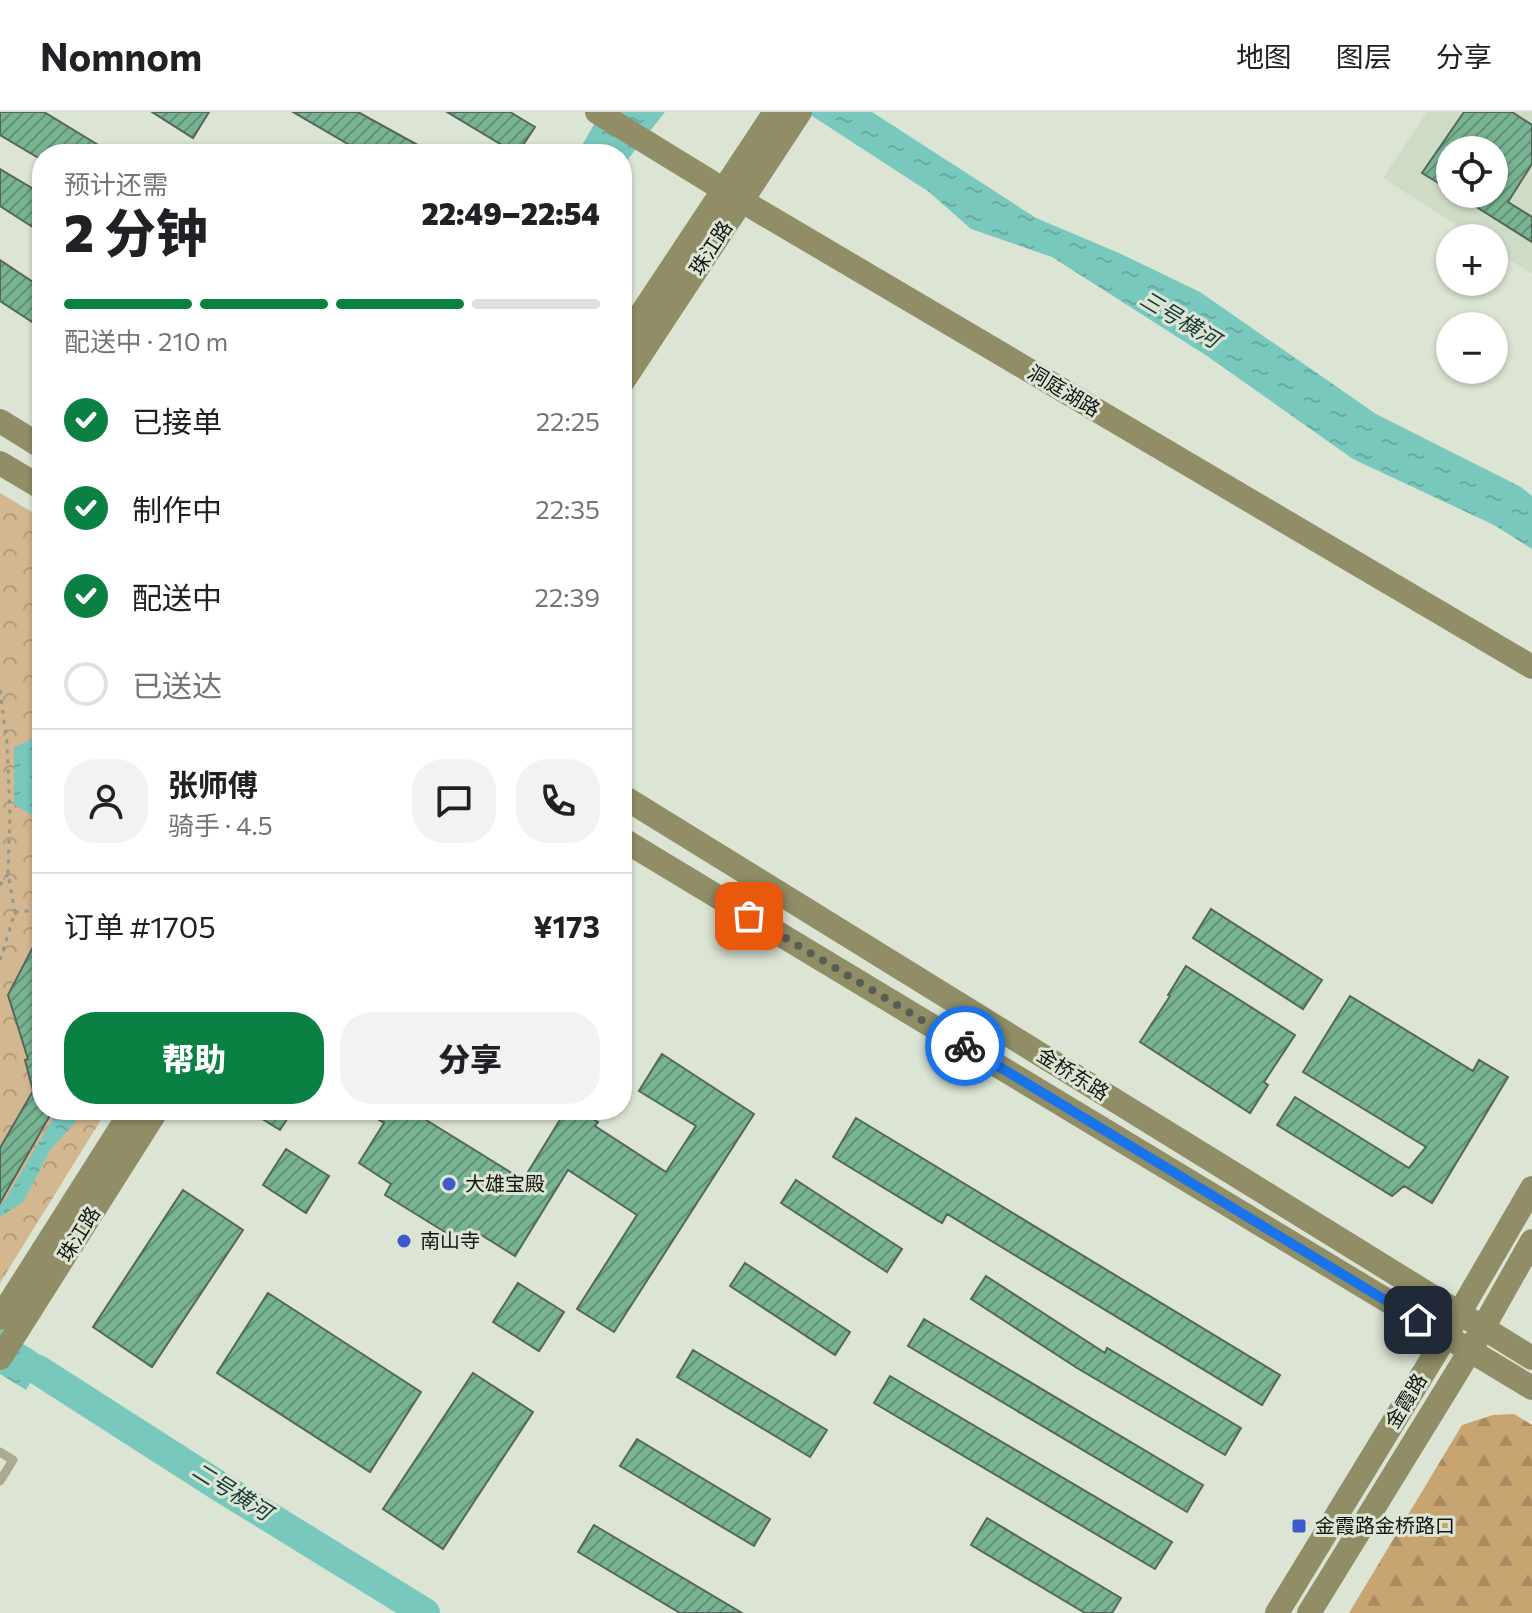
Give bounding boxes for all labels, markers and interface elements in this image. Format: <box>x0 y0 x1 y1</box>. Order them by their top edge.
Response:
text: Nomnom <box>40 32 202 79</box>
text: 地图 <box>1236 39 1292 73</box>
text: 图层 <box>1336 39 1392 73</box>
text: 分享 <box>1436 39 1492 73</box>
map controls <box>1436 136 1508 384</box>
button: locate <box>1436 136 1508 208</box>
text: 预计还需 <box>64 168 168 199</box>
text: 22:49–22:54 <box>421 194 600 231</box>
text: 2 分钟 <box>64 199 208 263</box>
street label: 珠江路 <box>684 216 737 279</box>
button: + <box>1436 224 1508 296</box>
water label: 三号横河 <box>1136 284 1228 355</box>
button: − <box>1436 312 1508 384</box>
text: 配送中 · 210 m <box>64 325 228 356</box>
street label: 洞庭湖路 <box>1024 359 1105 421</box>
icon: check <box>64 398 108 442</box>
text: 已接单 <box>132 402 222 439</box>
text: 22:25 <box>536 405 600 436</box>
icon: check <box>64 486 108 530</box>
text: 制作中 <box>132 490 222 527</box>
text: 22:35 <box>535 493 600 524</box>
icon: check <box>64 574 108 618</box>
text: 配送中 <box>132 578 222 615</box>
text: 22:39 <box>534 581 600 612</box>
text: 已送达 <box>132 666 222 703</box>
button: person <box>64 759 148 843</box>
button: chat <box>412 759 496 843</box>
button: phone <box>516 759 600 843</box>
text: 张师傅 <box>168 765 258 802</box>
text: 骑手 · 4.5 <box>168 809 273 840</box>
pin <box>715 882 783 950</box>
icon: bag <box>727 894 771 938</box>
text: 订单 #1705 <box>64 907 216 944</box>
text: ¥173 <box>533 907 600 944</box>
courier <box>925 1006 1005 1086</box>
button: 帮助 <box>64 1012 324 1104</box>
button: 分享 <box>340 1012 600 1104</box>
icon: bike <box>943 1024 987 1068</box>
street label: 金桥东路 <box>1033 1042 1114 1105</box>
place label: 大雄宝殿 <box>465 1171 545 1195</box>
marker: 大雄宝殿 <box>440 1175 458 1193</box>
street label: 珠江路 <box>52 1202 104 1265</box>
place label: 南山寺 <box>420 1228 480 1252</box>
marker: 南山寺 <box>395 1232 413 1250</box>
pin <box>1384 1286 1452 1354</box>
icon: home <box>1396 1298 1440 1342</box>
street label: 金霞路 <box>1379 1369 1431 1432</box>
water label: 二号横河 <box>188 1456 280 1527</box>
place label: 金霞路金桥路口 <box>1315 1513 1455 1537</box>
marker: 金霞路金桥路口 <box>1290 1517 1308 1535</box>

